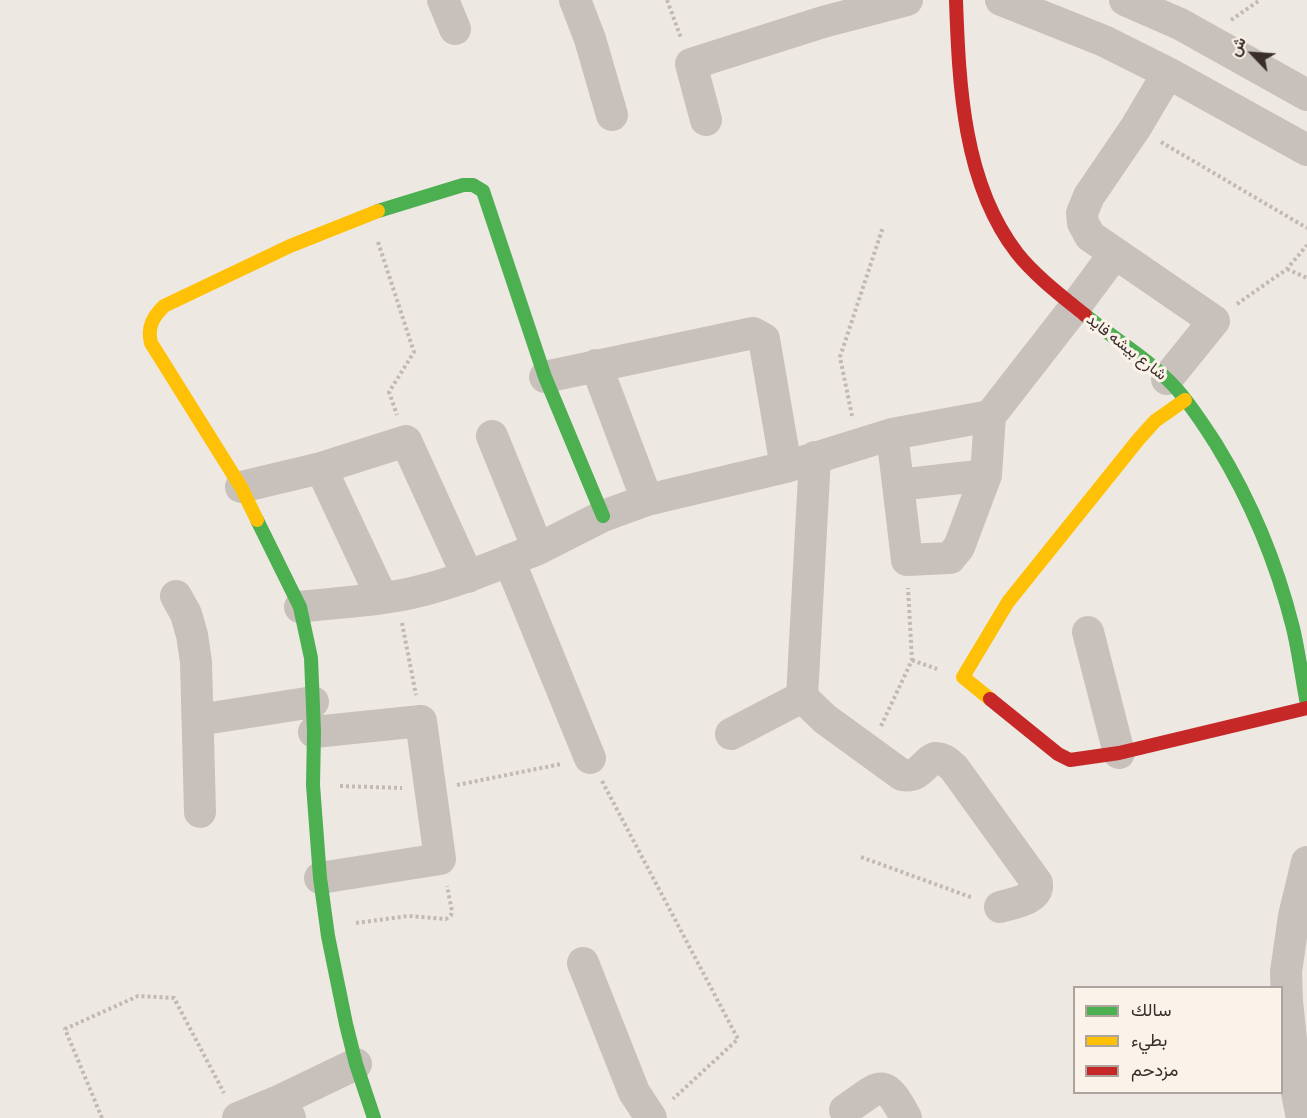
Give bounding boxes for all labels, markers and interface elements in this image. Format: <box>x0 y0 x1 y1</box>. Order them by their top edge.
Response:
north arrow <box>1223 24 1283 84</box>
text: ش <box>1222 33 1252 60</box>
street label: شارع بيشه فايد <box>1082 311 1170 385</box>
legend <box>1073 986 1283 1094</box>
text: سالك <box>1131 996 1171 1023</box>
text: بطيء <box>1131 1026 1167 1053</box>
text: مزدحم <box>1131 1056 1178 1083</box>

